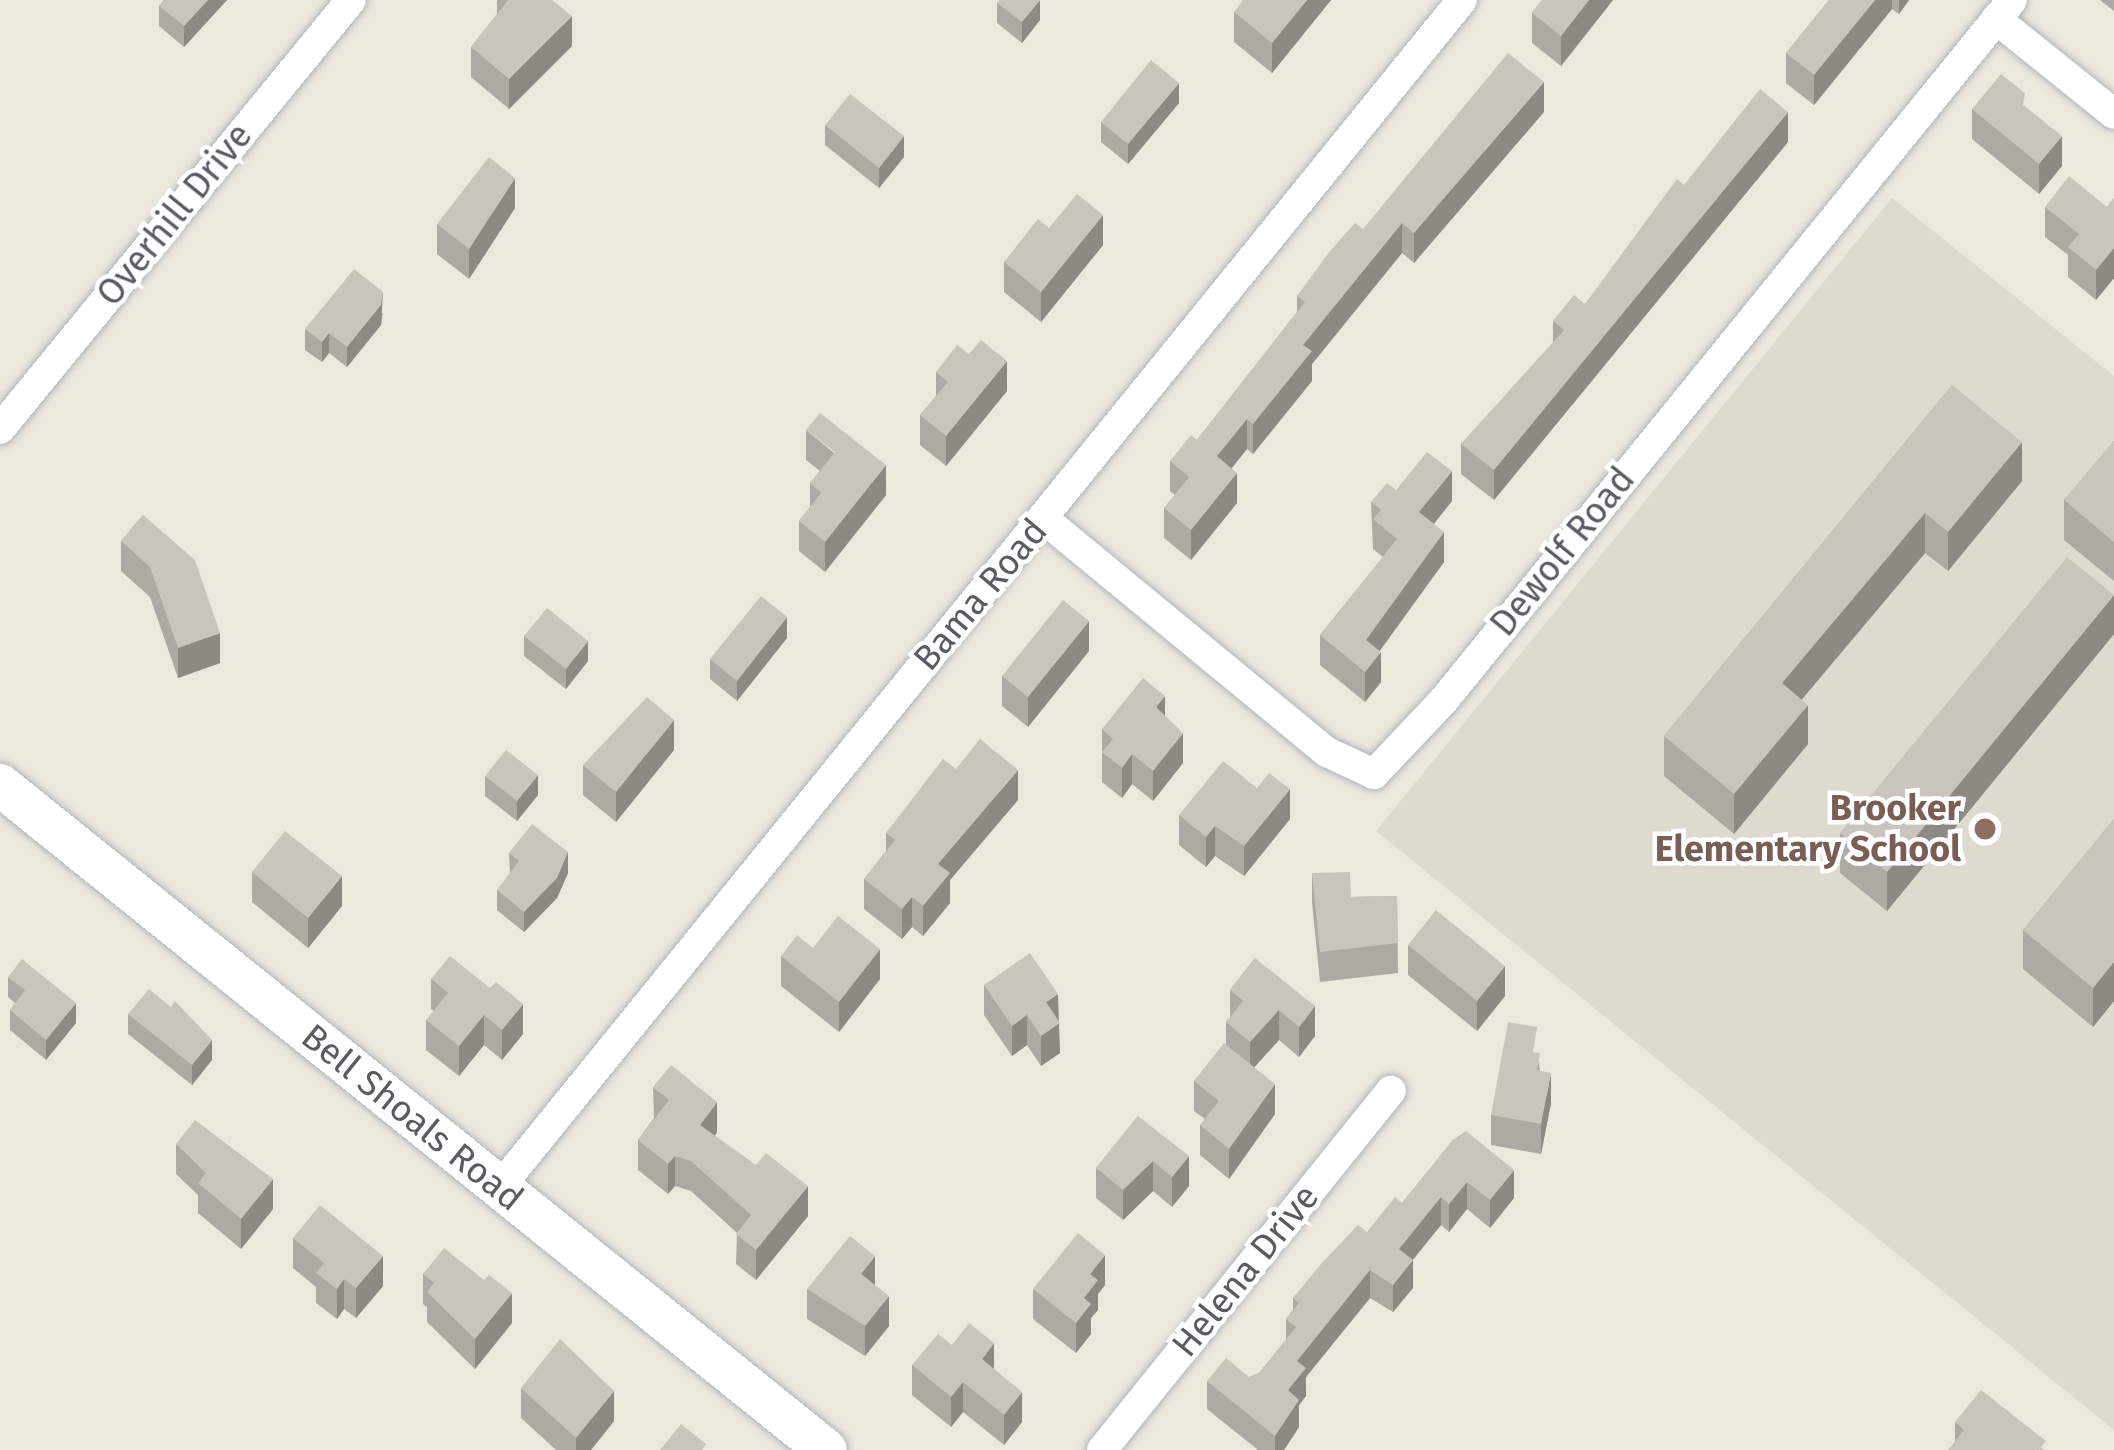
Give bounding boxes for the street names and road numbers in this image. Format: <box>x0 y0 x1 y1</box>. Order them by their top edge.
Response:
street label: Overhill Drive <box>88 115 262 315</box>
street label: Dewolf Road <box>1482 459 1644 645</box>
street label: Bama Road <box>905 510 1057 680</box>
street label: Bell Shoals Road <box>292 1015 532 1221</box>
street label: Helena Drive <box>1164 1176 1328 1366</box>

